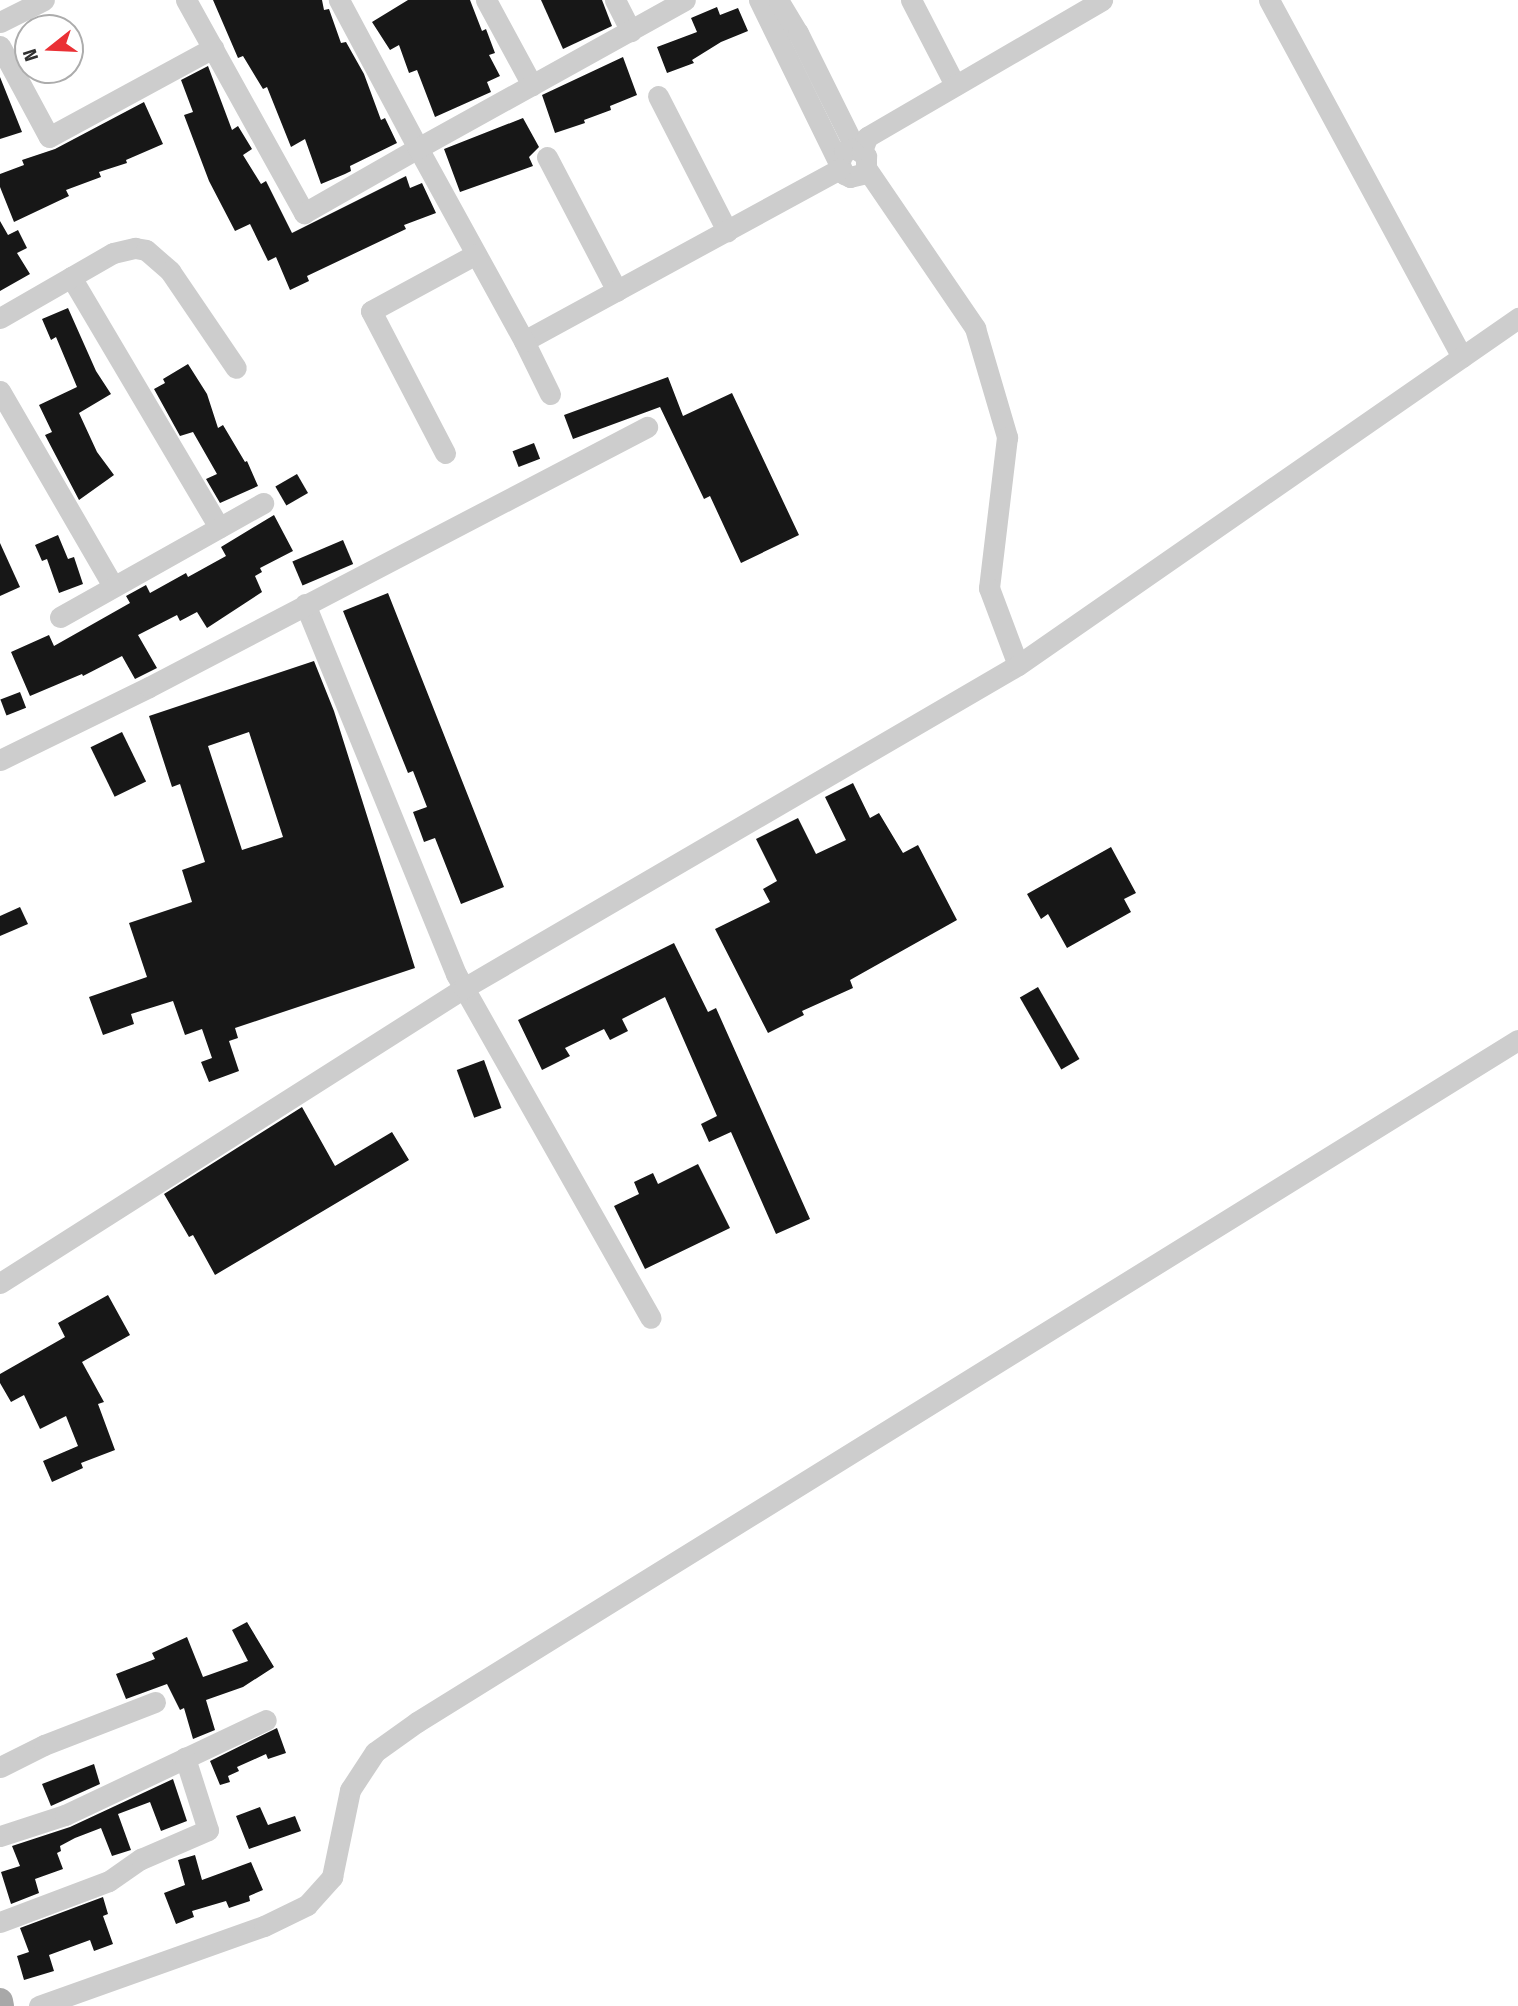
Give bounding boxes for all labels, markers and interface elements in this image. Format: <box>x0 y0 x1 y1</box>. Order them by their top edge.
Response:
north arrow <box>14 14 84 84</box>
text: N <box>18 46 43 64</box>

